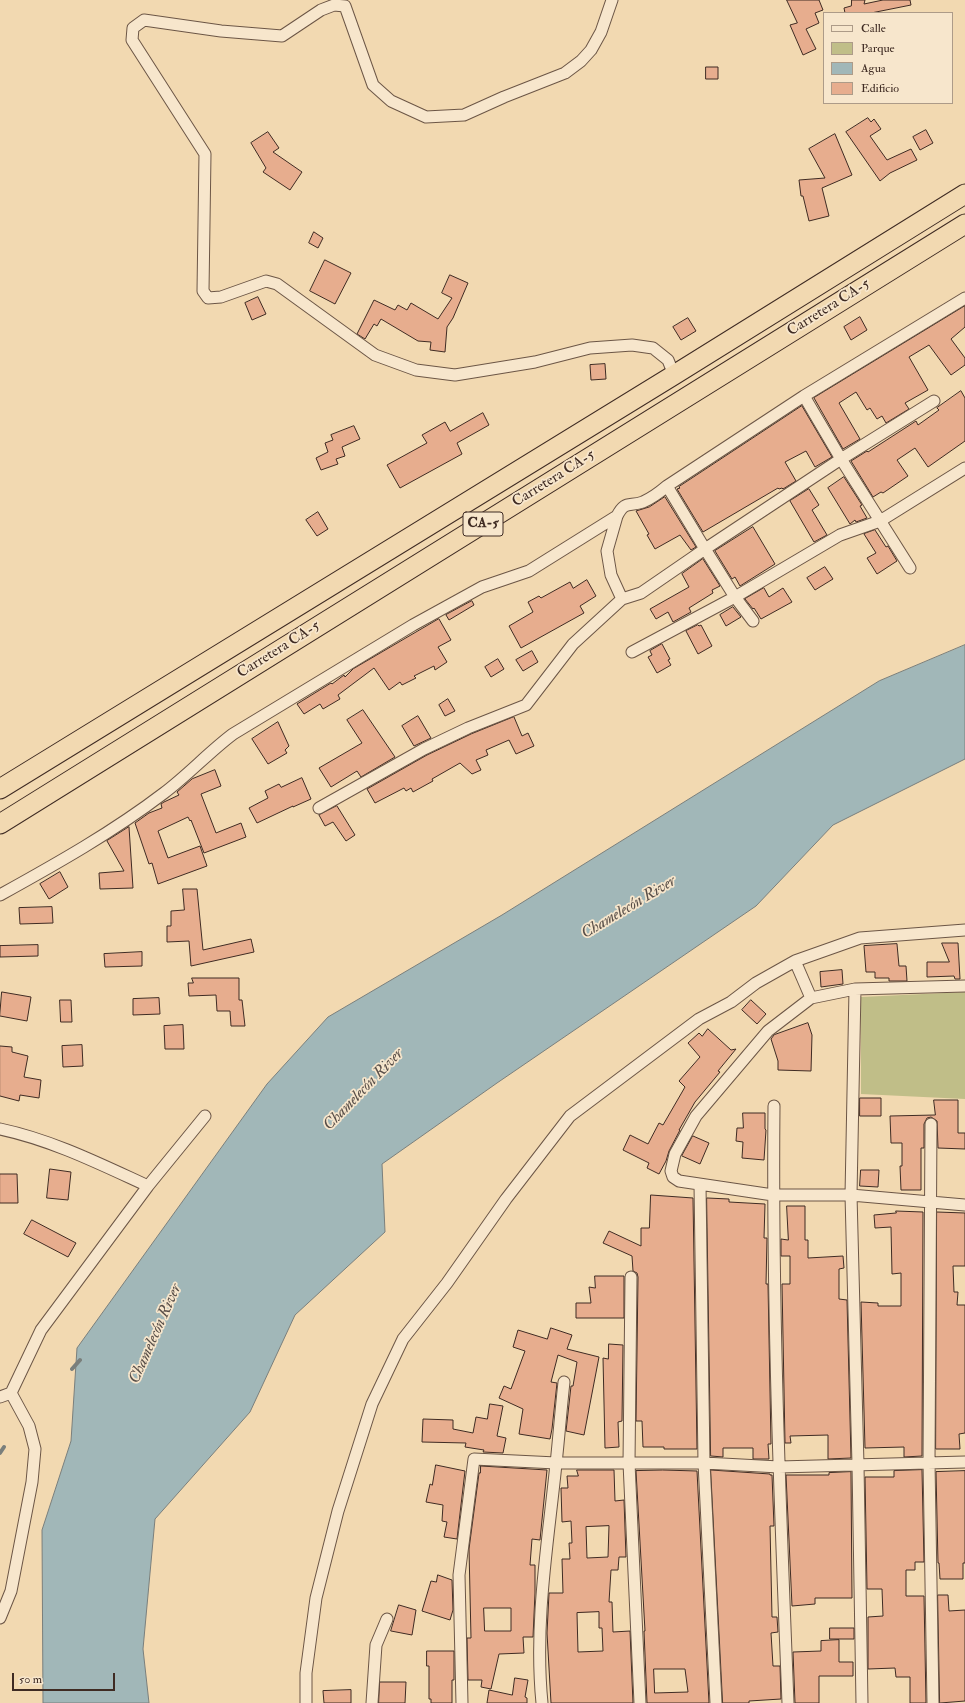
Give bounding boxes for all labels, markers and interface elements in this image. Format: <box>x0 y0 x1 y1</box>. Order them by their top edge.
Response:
legend <box>823 12 953 104</box>
text: Calle <box>861 21 886 36</box>
text: Parque <box>861 41 895 56</box>
text: Agua <box>861 61 886 76</box>
text: Edificio <box>861 81 899 96</box>
street label: Carretera CA-5 <box>784 275 874 341</box>
street label: Carretera CA-5 <box>509 446 599 512</box>
road number: CA-5 <box>463 512 503 536</box>
street label: Carretera CA-5 <box>234 617 324 683</box>
water label: Chamelecón River <box>578 872 680 944</box>
water label: Chamelecón River <box>320 1045 408 1135</box>
water label: Chamelecón River <box>126 1281 186 1387</box>
scale bar <box>14 1665 117 1691</box>
text: 50 m <box>19 1672 42 1687</box>

